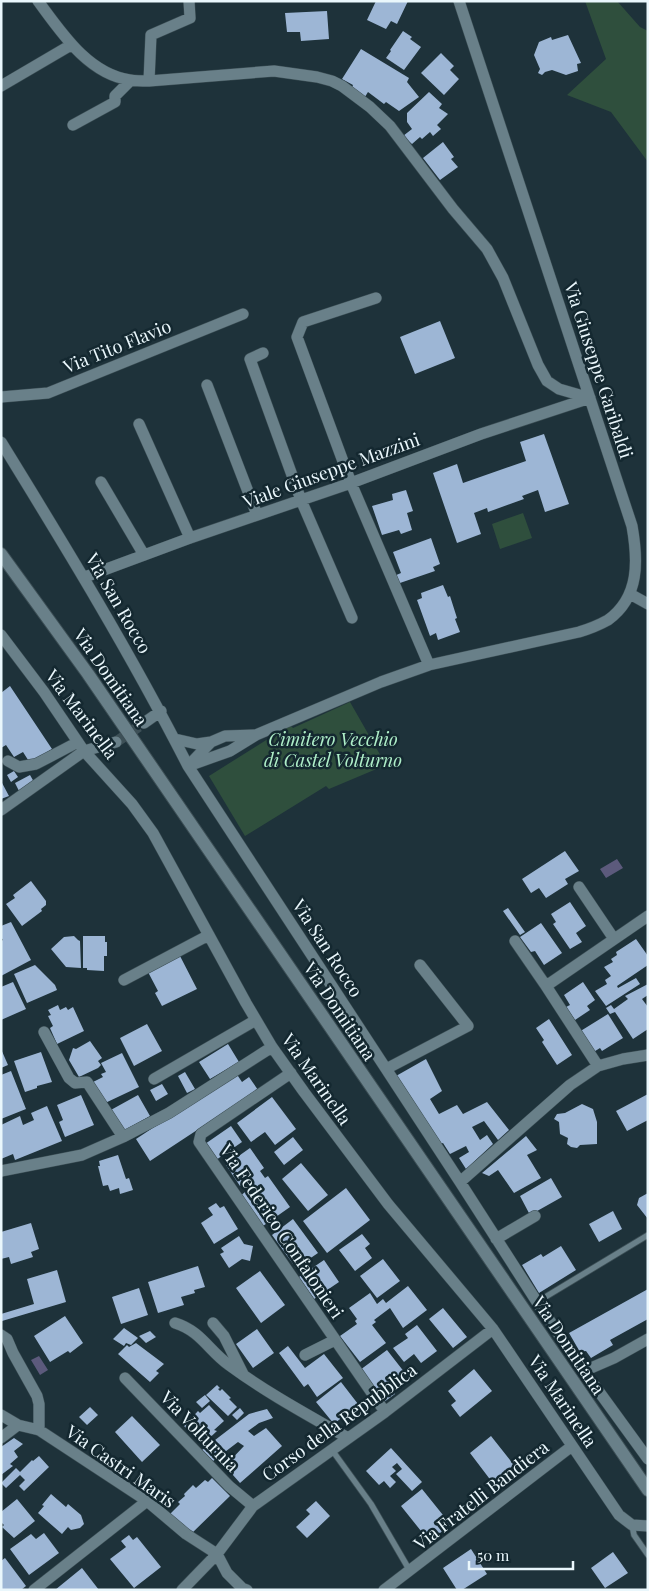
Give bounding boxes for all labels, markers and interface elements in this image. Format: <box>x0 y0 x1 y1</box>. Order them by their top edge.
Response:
street label: Via Giuseppe Garibaldi <box>559 278 639 461</box>
street label: Via Tito Flavio <box>59 313 175 379</box>
street label: Viale Giuseppe Mazzini <box>238 427 423 514</box>
street label: Via San Rocco <box>80 548 157 658</box>
street label: Via Domitiana <box>68 623 153 731</box>
street label: Via Marinella <box>40 664 124 764</box>
park label: Cimitero Vecchio di Castel Volturno <box>264 727 402 772</box>
street label: Via San Rocco <box>287 894 369 1002</box>
street label: Via Domitiana <box>298 956 382 1065</box>
street label: Via Marinella <box>276 1028 357 1129</box>
street label: Via Federico Confalonieri <box>214 1138 349 1323</box>
street label: Via Domitiana <box>527 1290 611 1399</box>
street label: Via Marinella <box>523 1349 603 1452</box>
street label: Corso della Repubblica <box>257 1358 421 1486</box>
street label: Via Volturnia <box>155 1385 245 1477</box>
street label: Via Castri Maris <box>61 1419 181 1513</box>
street label: Via Fratelli Bandiera <box>408 1435 553 1556</box>
scale bar <box>469 1538 573 1570</box>
text: 50 m <box>477 1545 510 1565</box>

